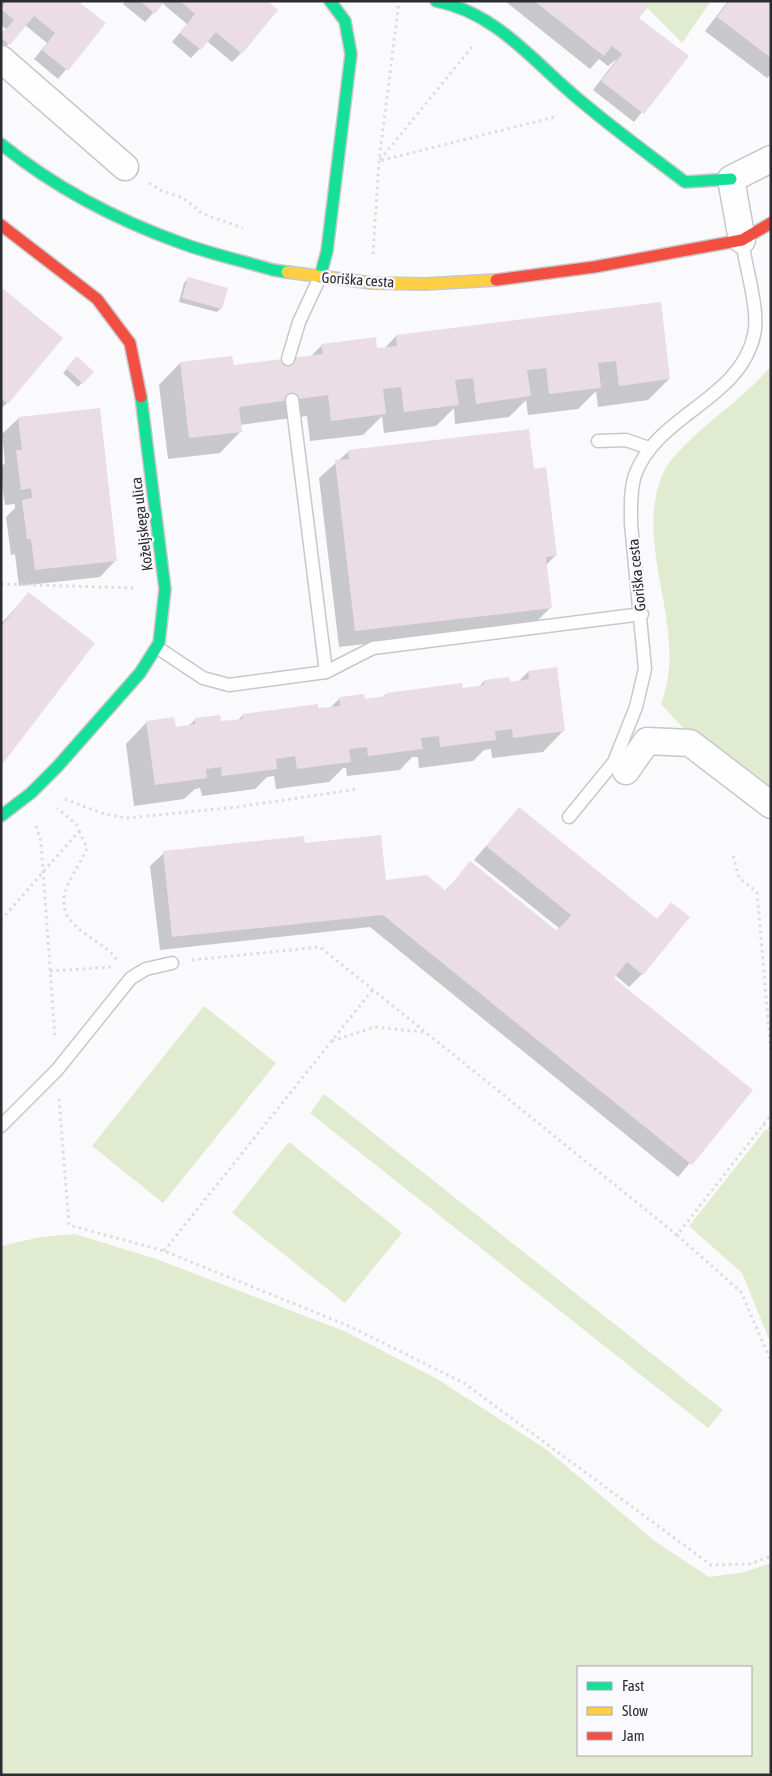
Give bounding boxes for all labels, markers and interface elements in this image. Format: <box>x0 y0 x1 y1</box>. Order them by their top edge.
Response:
street label: Goriška cesta <box>321 268 395 291</box>
street label: Koželjskega ulica <box>127 476 156 572</box>
street label: Goriška cesta <box>624 538 649 612</box>
legend <box>577 1666 752 1756</box>
text: Fast <box>622 1677 644 1694</box>
text: Slow <box>622 1702 648 1719</box>
text: Jam <box>622 1727 645 1744</box>

